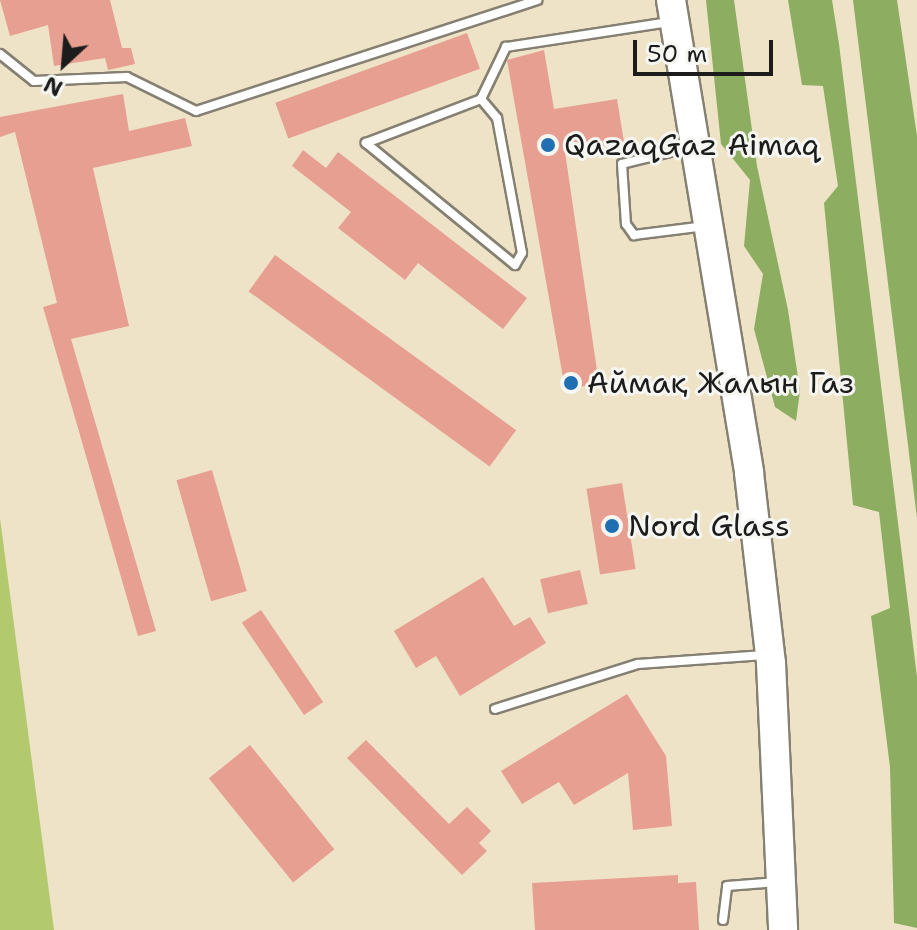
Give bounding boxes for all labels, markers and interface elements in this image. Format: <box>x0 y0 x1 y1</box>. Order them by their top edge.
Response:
north arrow <box>24 24 104 104</box>
scale bar <box>637 24 777 74</box>
text: 50 m <box>647 38 707 70</box>
text: N <box>39 69 67 103</box>
place label: QazaqGaz Aimaq <box>564 127 819 163</box>
marker: QazaqGaz Aimaq <box>539 136 557 154</box>
place label: Аймақ Жалын Газ <box>587 365 854 401</box>
marker: Аймақ Жалын Газ <box>562 374 580 392</box>
place label: Nord Glass <box>628 508 790 544</box>
marker: Nord Glass <box>603 517 621 535</box>

